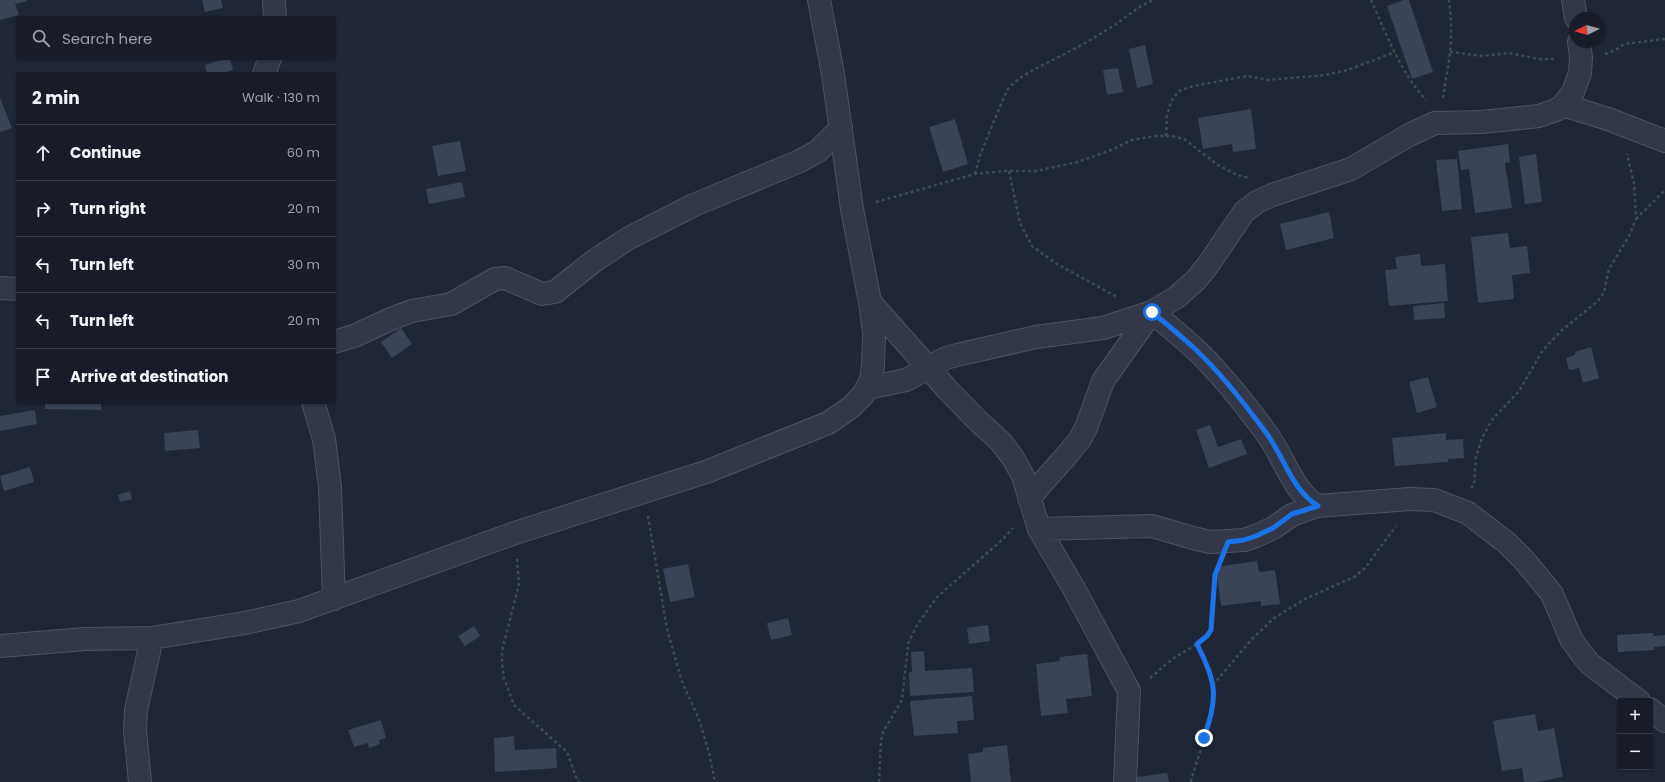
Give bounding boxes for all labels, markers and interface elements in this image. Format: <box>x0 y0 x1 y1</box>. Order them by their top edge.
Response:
north arrow <box>1569 12 1605 48</box>
search box <box>16 16 336 60</box>
icon: search <box>30 27 52 49</box>
text: Search here <box>62 28 152 49</box>
text: 2 min <box>32 86 80 110</box>
text: Walk · 130 m <box>242 88 320 107</box>
icon: ahead <box>32 142 54 164</box>
text: Continue <box>70 142 141 163</box>
text: 60 m <box>287 143 320 162</box>
icon: right <box>32 198 54 220</box>
text: Turn right <box>70 198 146 219</box>
text: 20 m <box>287 199 320 218</box>
icon: left <box>32 254 54 276</box>
text: Turn left <box>70 254 134 275</box>
text: 30 m <box>287 255 320 274</box>
route start <box>1143 303 1161 321</box>
icon: left <box>32 310 54 332</box>
text: Turn left <box>70 310 134 331</box>
text: 20 m <box>287 311 320 330</box>
icon: arrive <box>32 366 54 388</box>
text: Arrive at destination <box>70 366 228 387</box>
map controls <box>1617 698 1653 770</box>
button: + <box>1617 698 1653 734</box>
route end <box>1195 729 1213 747</box>
button: − <box>1617 734 1653 770</box>

